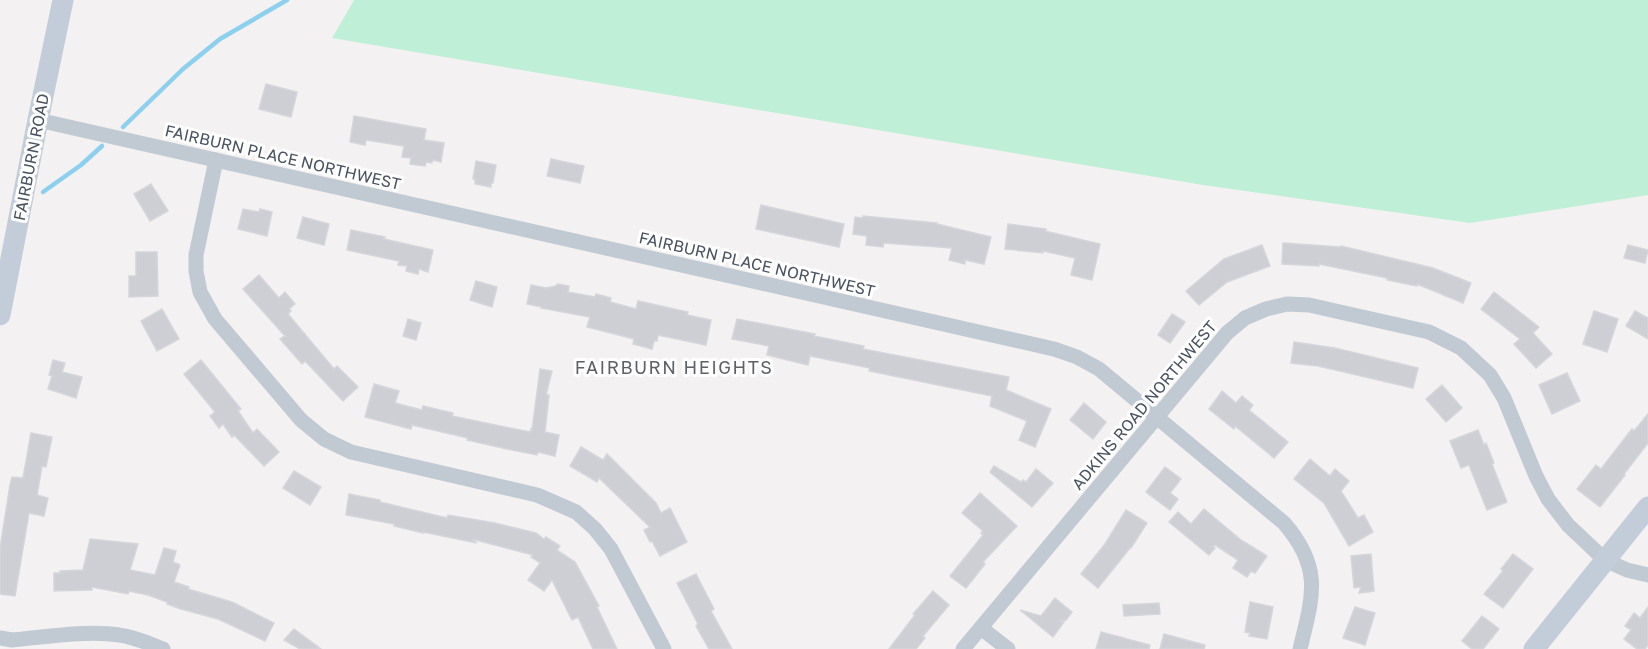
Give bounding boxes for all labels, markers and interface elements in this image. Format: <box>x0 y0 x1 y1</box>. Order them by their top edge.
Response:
street label: FAIRBURN ROAD <box>9 92 53 222</box>
street label: FAIRBURN PLACE NORTHWEST <box>163 120 403 194</box>
street label: FAIRBURN PLACE NORTHWEST <box>637 227 877 301</box>
street label: ADKINS ROAD NORTHWEST <box>1067 316 1221 494</box>
district label: FAIRBURN HEIGHTS <box>575 356 773 378</box>

